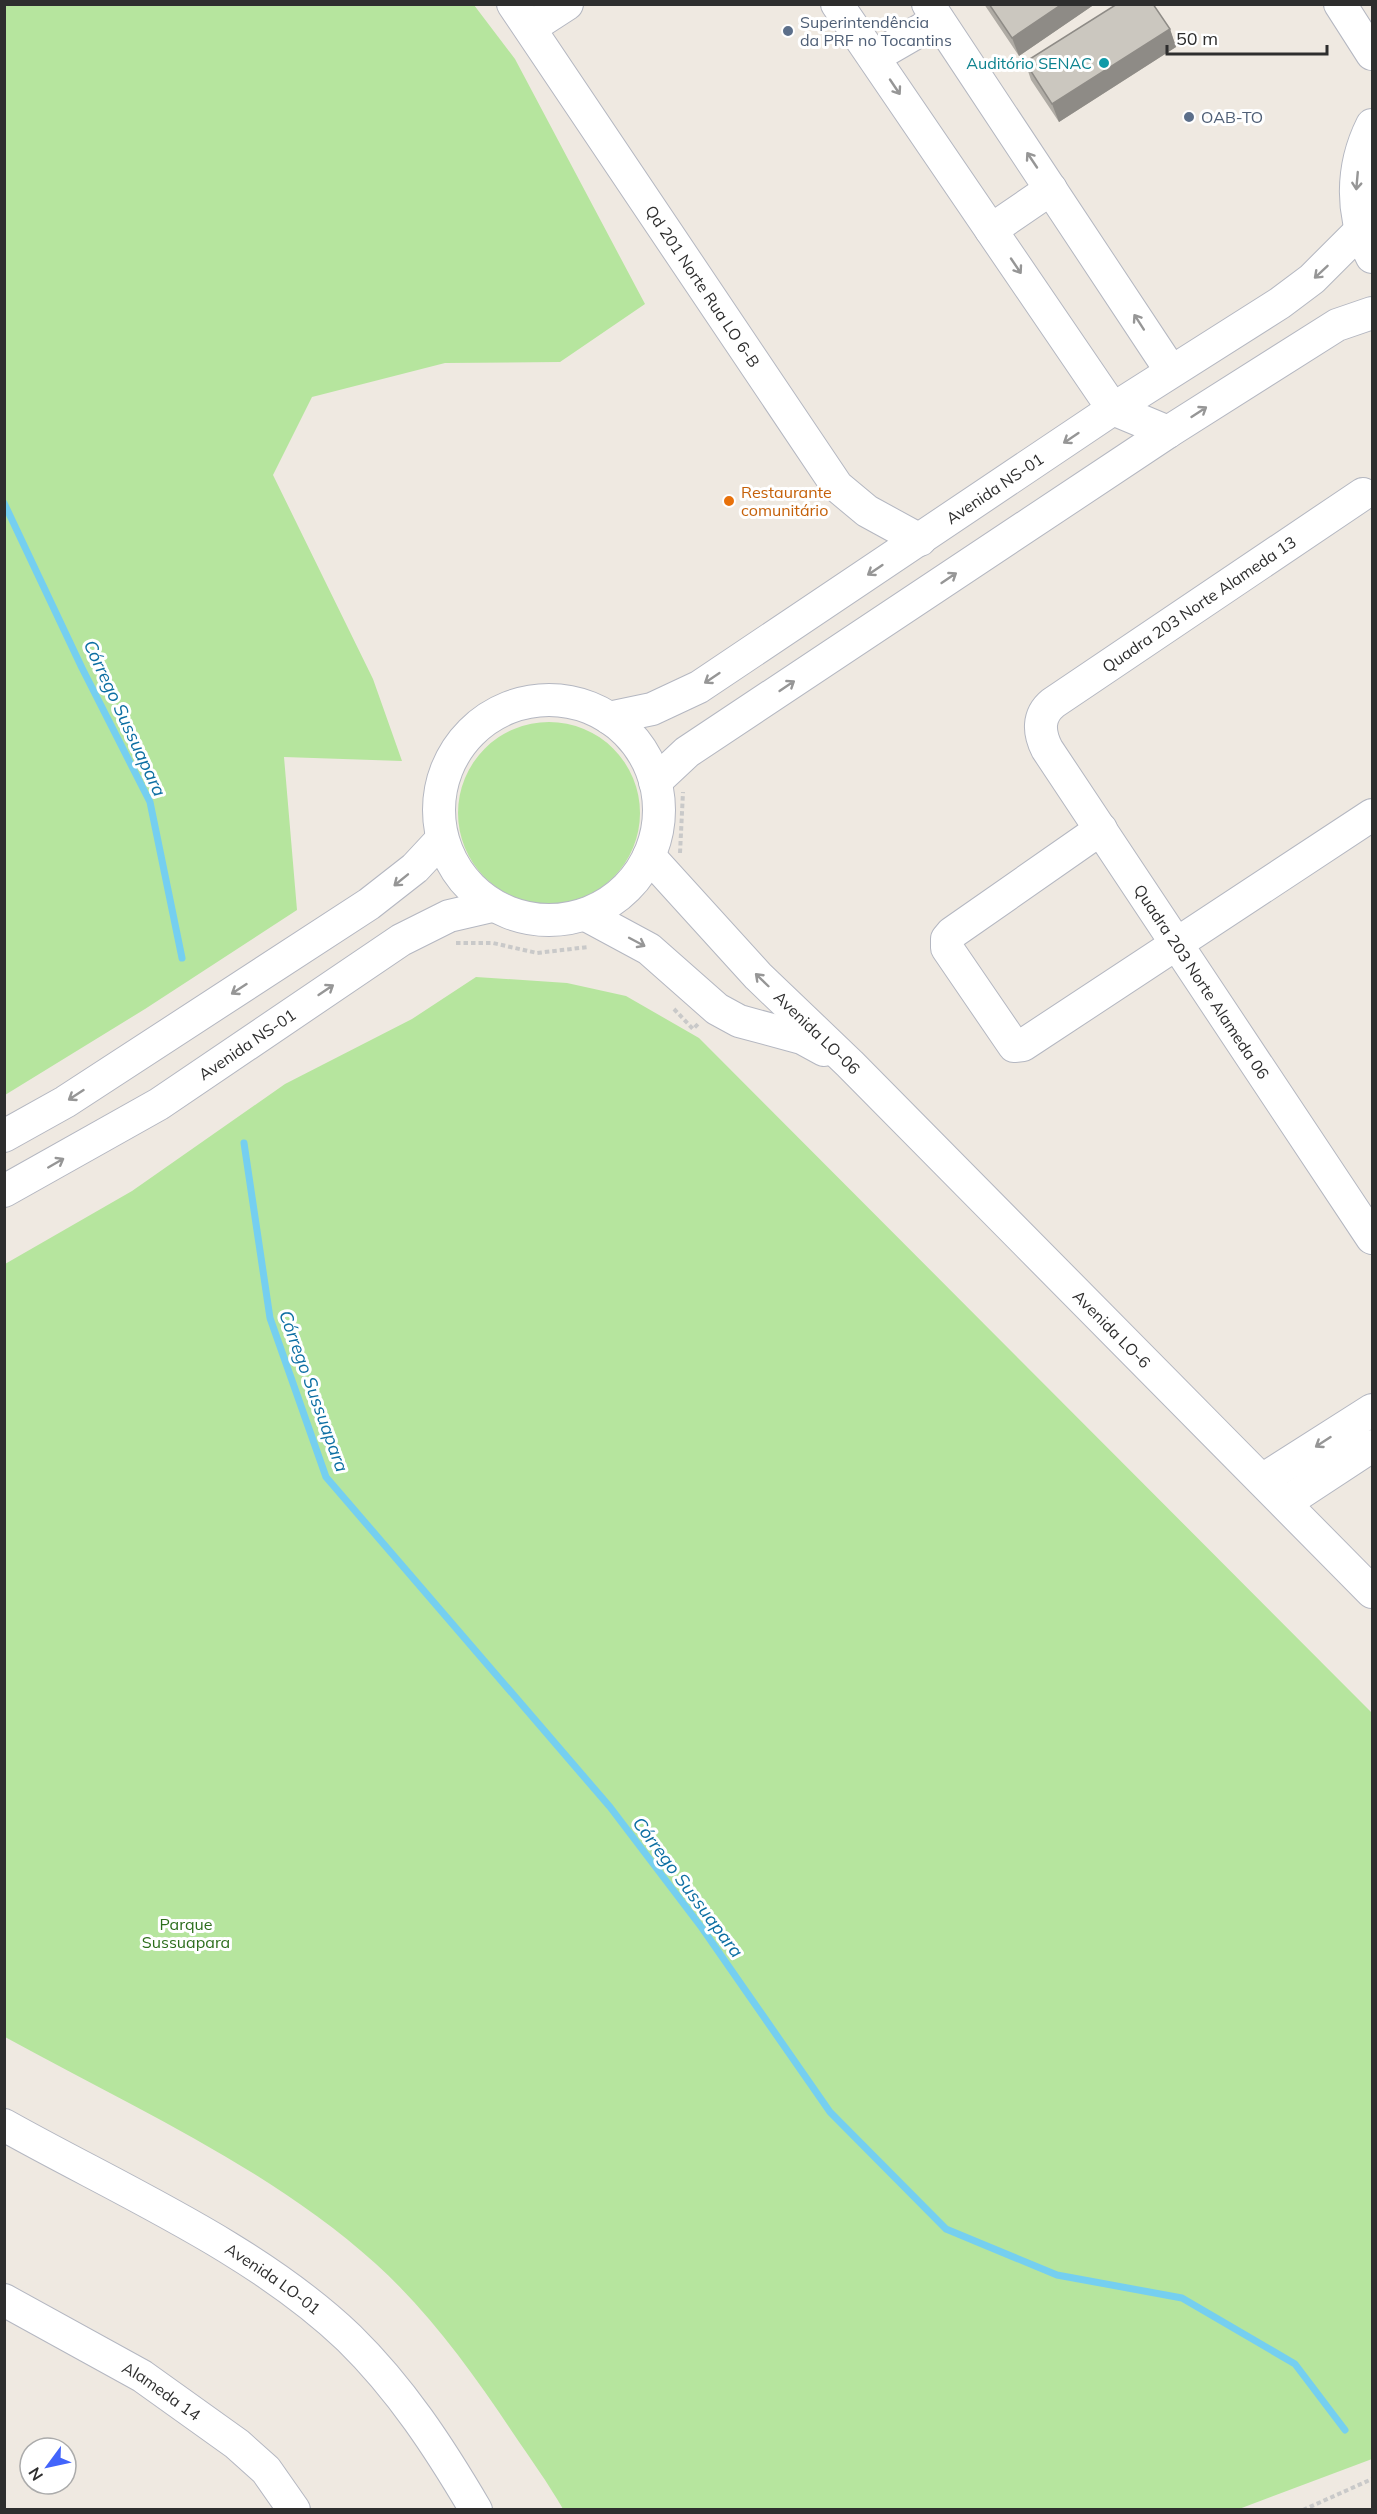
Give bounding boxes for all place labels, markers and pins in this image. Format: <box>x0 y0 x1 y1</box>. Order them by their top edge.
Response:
place label: Superintendência da PRF no Tocantins <box>800 12 952 50</box>
marker: Superintendência da PRF no Tocantins <box>781 24 795 38</box>
place label: Auditório SENAC <box>966 53 1092 73</box>
marker: Auditório SENAC <box>1097 56 1111 70</box>
place label: OAB-TO <box>1201 107 1263 127</box>
marker: OAB-TO <box>1182 110 1196 124</box>
place label: Restaurante comunitário <box>741 482 832 520</box>
marker: Restaurante comunitário <box>722 494 736 508</box>

